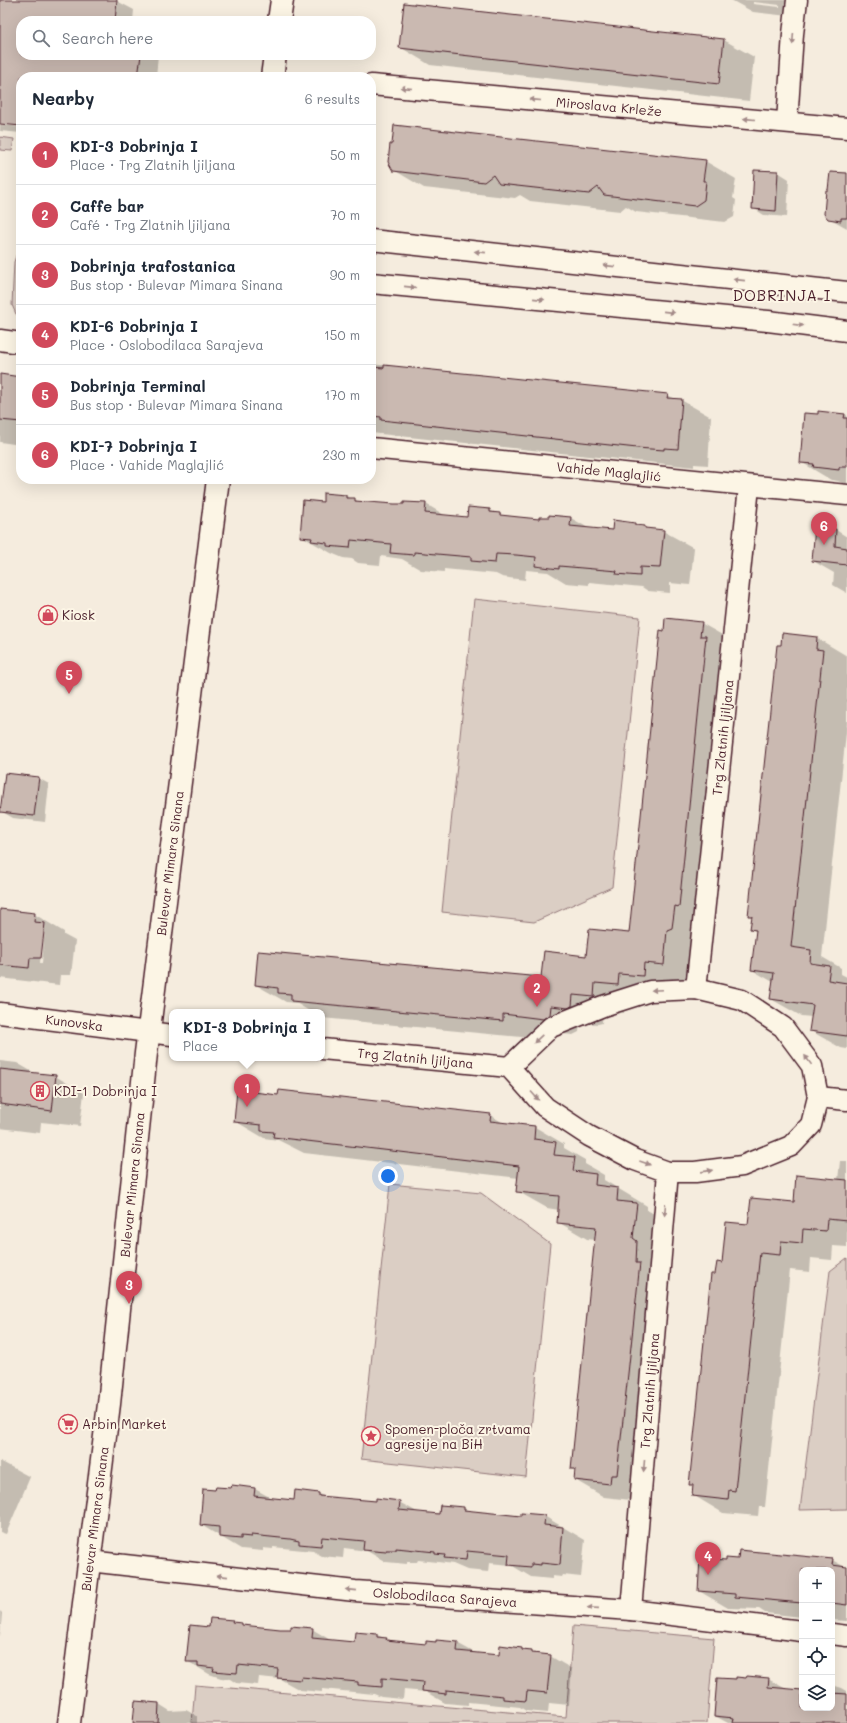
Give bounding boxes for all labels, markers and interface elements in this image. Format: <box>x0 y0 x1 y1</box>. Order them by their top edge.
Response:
search box <box>16 16 376 60</box>
icon: search <box>30 27 52 49</box>
text: Search here <box>62 28 153 48</box>
one-way arrow <box>789 33 796 45</box>
one-way arrow <box>400 85 412 92</box>
text: Nearby <box>32 87 94 109</box>
text: 6 results <box>305 90 360 107</box>
street label: Miroslava Krleže <box>555 93 663 119</box>
one-way arrow <box>529 97 541 103</box>
one-way arrow <box>742 116 755 122</box>
text: KDI-3 Dobrinja I <box>70 136 198 156</box>
text: 1 <box>42 146 48 163</box>
text: 50 m <box>330 146 360 163</box>
text: Place · Trg Zlatnih ljiljana <box>70 156 236 173</box>
text: Caffe bar <box>70 196 144 216</box>
text: 2 <box>41 206 49 223</box>
text: 70 m <box>330 206 360 223</box>
text: Café · Trg Zlatnih ljiljana <box>70 216 231 233</box>
one-way arrow <box>474 248 486 255</box>
text: Dobrinja trafostanica <box>70 256 236 276</box>
one-way arrow <box>603 263 615 269</box>
text: 3 <box>41 266 49 283</box>
text: 90 m <box>330 266 360 283</box>
text: Bus stop · Bulevar Mimara Sinana <box>70 276 283 293</box>
one-way arrow <box>733 277 745 284</box>
one-way arrow <box>404 283 416 290</box>
district label: DOBRINJA I <box>733 285 831 305</box>
one-way arrow <box>533 296 545 302</box>
one-way arrow <box>663 308 675 315</box>
text: KDI-6 Dobrinja I <box>70 316 198 336</box>
one-way arrow <box>792 322 804 328</box>
text: 4 <box>41 326 49 343</box>
text: 150 m <box>324 326 360 343</box>
text: Place · Oslobodilaca Sarajeva <box>70 336 263 353</box>
text: Dobrinja Terminal <box>70 376 206 396</box>
text: 5 <box>41 386 49 403</box>
text: 170 m <box>324 386 360 403</box>
text: Bus stop · Bulevar Mimara Sinana <box>70 396 283 413</box>
text: KDI-7 Dobrinja I <box>70 436 197 456</box>
text: 6 <box>41 446 49 463</box>
text: 230 m <box>323 446 360 463</box>
text: Place · Vahide Maglajlić <box>70 456 224 473</box>
street label: Vahide Maglajlić <box>556 457 662 485</box>
pin: 6 <box>811 512 837 545</box>
shop icon: Kiosk <box>37 604 59 626</box>
place label: Kiosk <box>62 606 95 623</box>
pin: 5 <box>56 661 82 694</box>
street label: Trg Zlatnih ljiljana <box>707 678 737 796</box>
street label: Bulevar Mimara Sinana <box>152 789 187 936</box>
pin: 2 <box>524 974 550 1007</box>
one-way arrow <box>651 987 663 994</box>
popup <box>169 1009 325 1061</box>
street label: Kunovska <box>45 1010 104 1034</box>
text: KDI-3 Dobrinja I <box>183 1017 311 1037</box>
one-way arrow <box>533 1034 543 1044</box>
text: Place <box>183 1037 218 1054</box>
street label: Trg Zlatnih ljiljana <box>357 1043 475 1072</box>
one-way arrow <box>804 1055 812 1066</box>
pin: 1 <box>234 1074 260 1107</box>
building icon: KDI-1 Dobrinja I <box>29 1080 51 1102</box>
place label: KDI-1 Dobrinja I <box>54 1082 157 1099</box>
one-way arrow <box>531 1091 540 1101</box>
street label: Bulevar Mimara Sinana <box>116 1111 148 1258</box>
one-way arrow <box>640 1161 652 1167</box>
your location <box>378 1166 398 1186</box>
one-way arrow <box>701 1168 713 1174</box>
one-way arrow <box>662 1204 669 1216</box>
pin: 3 <box>116 1271 142 1304</box>
street label: Trg Zlatnih ljiljana <box>636 1332 662 1450</box>
supermarket icon: Arbin Market <box>57 1413 79 1435</box>
place label: Arbin Market <box>82 1415 167 1432</box>
place label: Spomen-ploča zrtvama agresije na BiH <box>385 1420 531 1452</box>
place icon: Spomen-ploča zrtvama agresije na BiH <box>360 1425 382 1447</box>
street label: Bulevar Mimara Sinana <box>77 1445 112 1592</box>
one-way arrow <box>640 1460 647 1472</box>
pin: 4 <box>695 1542 721 1575</box>
map controls <box>799 1567 835 1711</box>
button: + <box>799 1567 835 1603</box>
one-way arrow <box>216 1573 228 1579</box>
street label: Oslobodilaca Sarajeva <box>372 1583 518 1610</box>
one-way arrow <box>345 1587 357 1594</box>
button: − <box>799 1603 835 1639</box>
one-way arrow <box>586 1604 599 1611</box>
button: locate <box>799 1639 835 1675</box>
button: layers <box>799 1675 835 1711</box>

